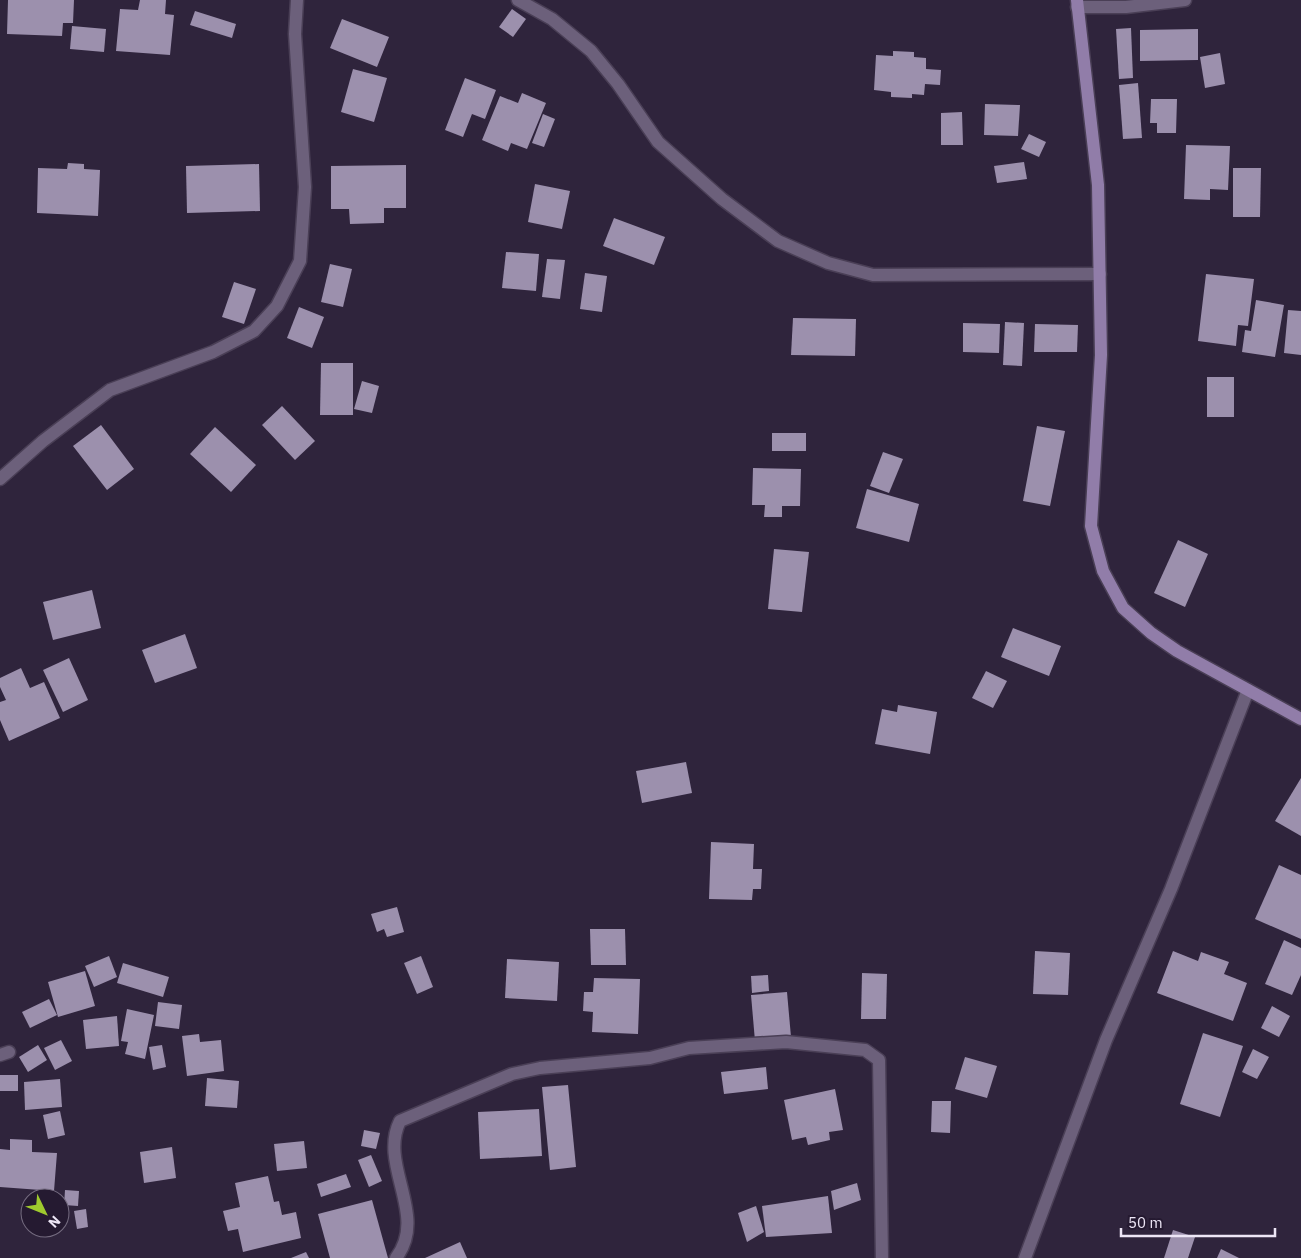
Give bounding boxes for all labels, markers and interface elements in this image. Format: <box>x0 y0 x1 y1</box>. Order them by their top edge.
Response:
north arrow <box>20 1188 70 1238</box>
scale bar <box>1121 1206 1275 1238</box>
text: N <box>44 1212 65 1232</box>
text: 50 m <box>1128 1213 1163 1232</box>

